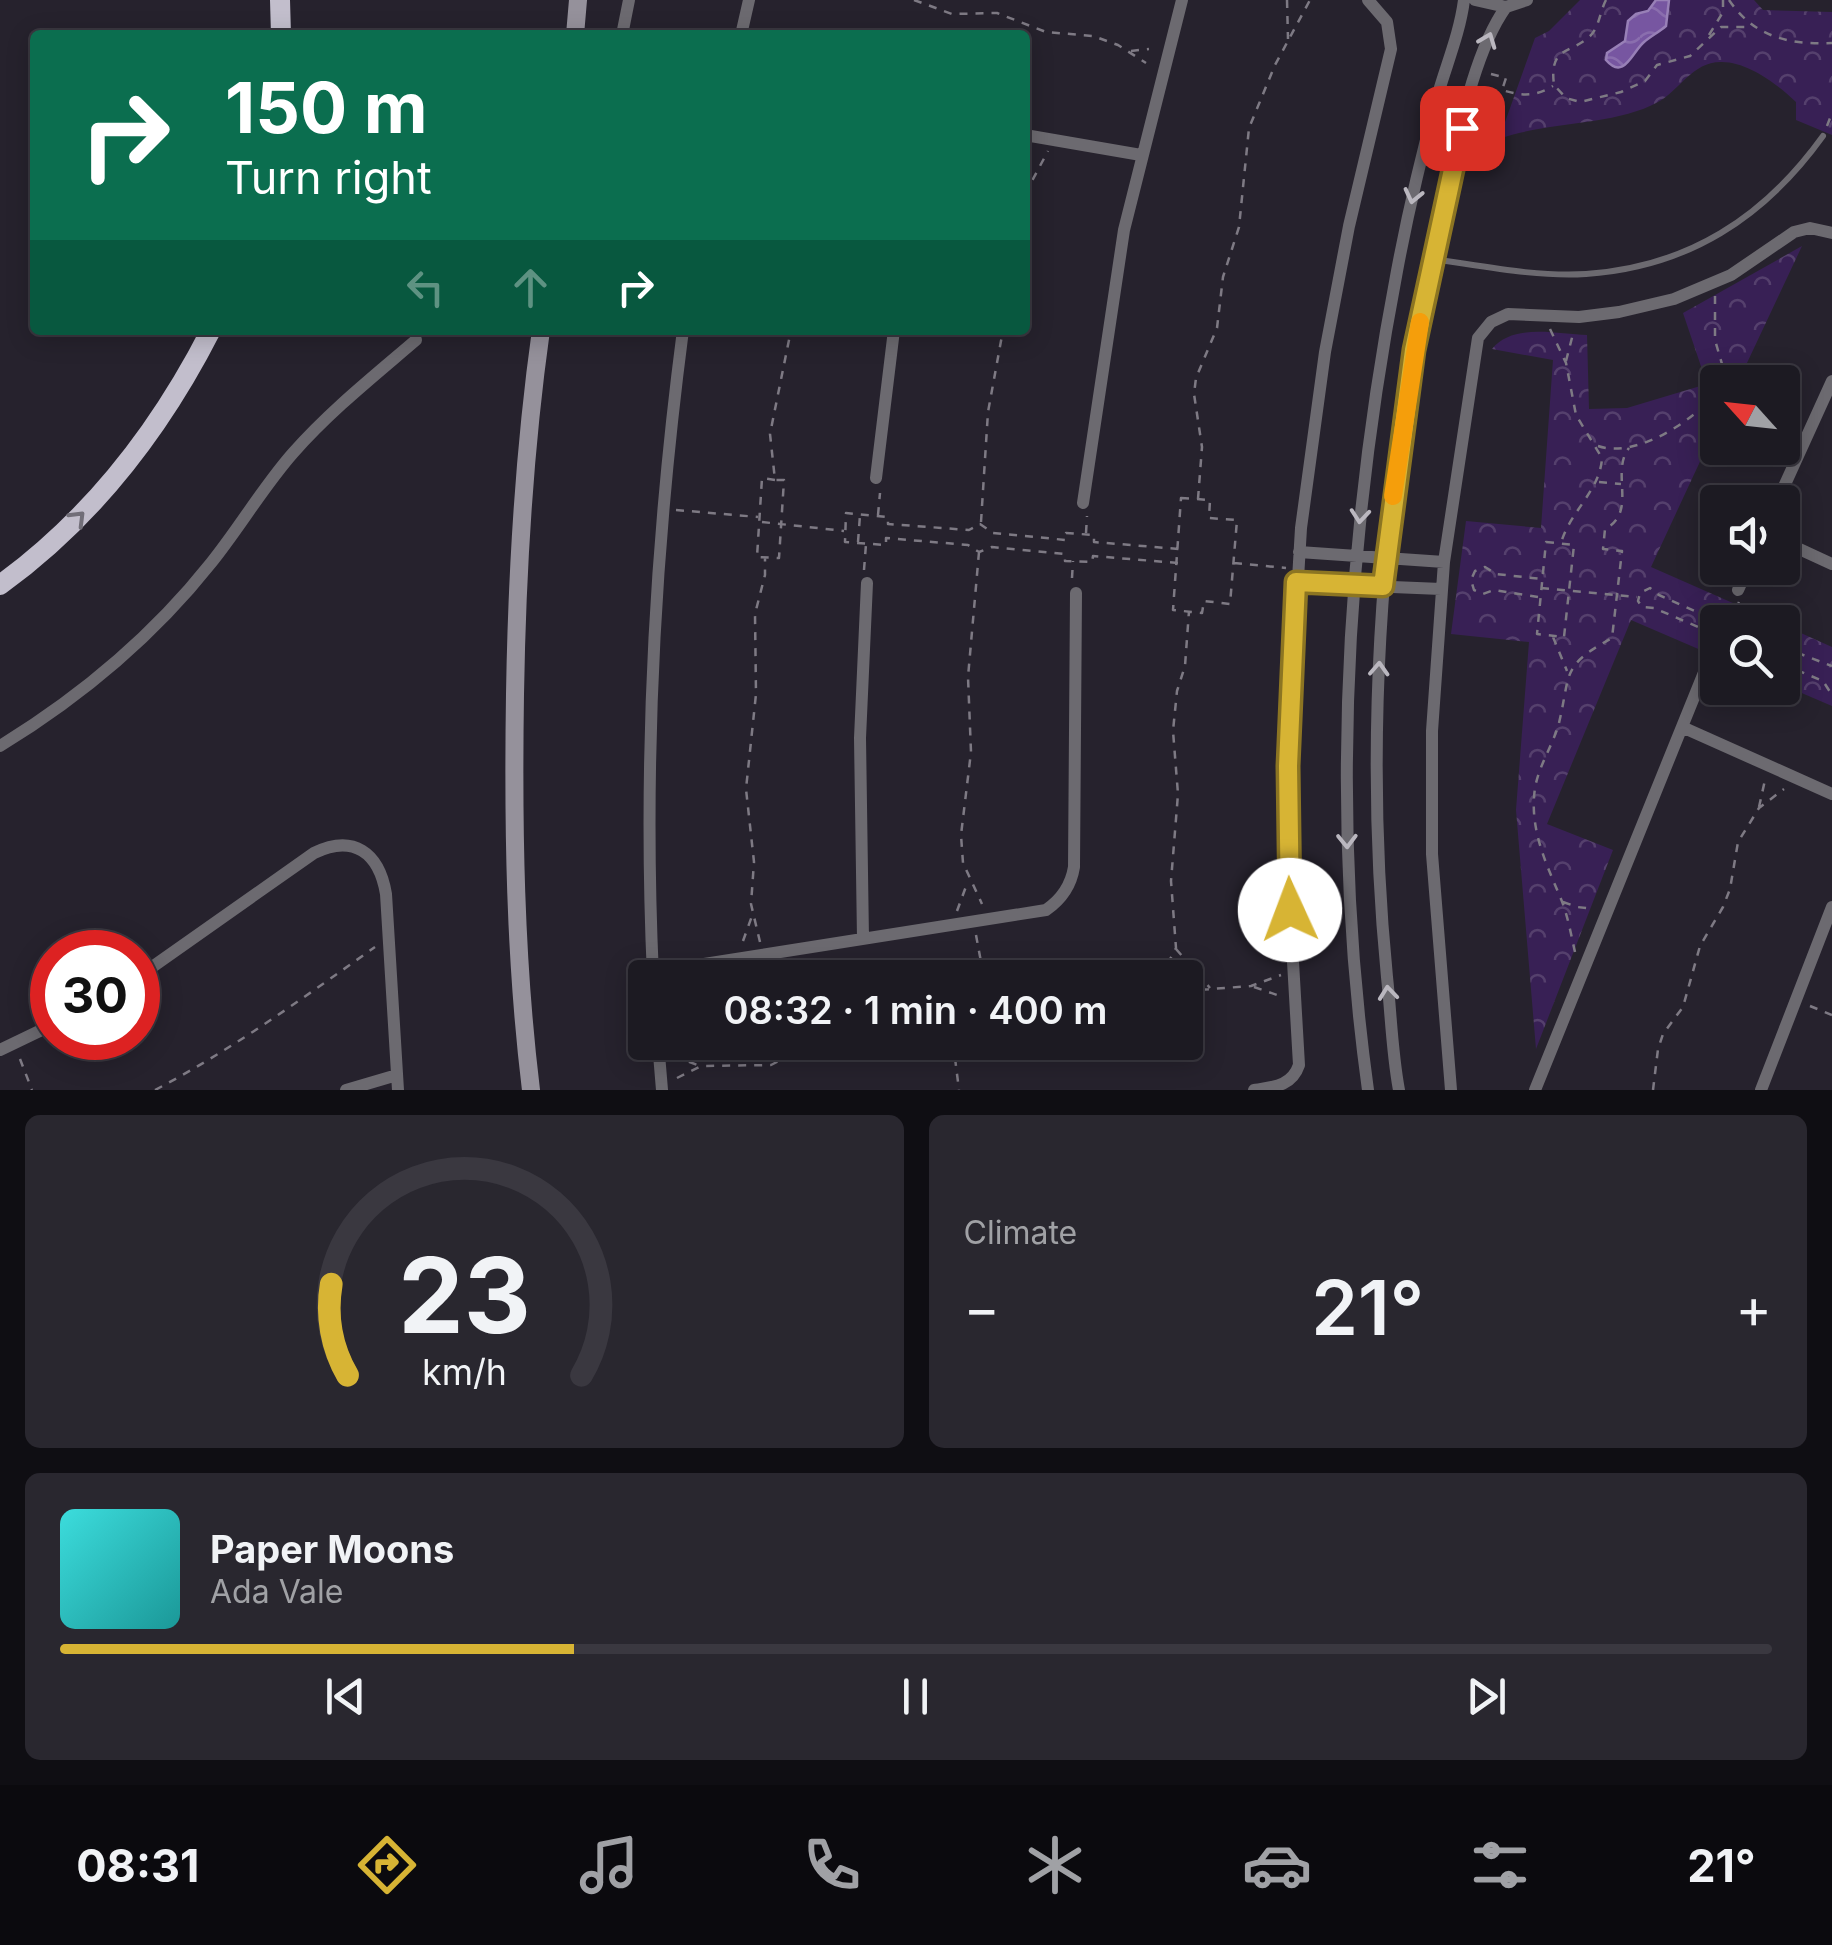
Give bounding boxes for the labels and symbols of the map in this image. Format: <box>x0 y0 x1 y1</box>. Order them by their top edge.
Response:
one-way arrow <box>1477 32 1497 50</box>
pin <box>1420 86 1505 171</box>
one-way arrow <box>1403 187 1424 204</box>
north arrow <box>1700 365 1800 465</box>
one-way arrow <box>1349 509 1371 525</box>
one-way arrow <box>66 511 84 529</box>
one-way arrow <box>1368 660 1389 676</box>
one-way arrow <box>1336 833 1357 849</box>
position arrow <box>1238 858 1342 962</box>
speed limit sign: 30 <box>30 930 160 1060</box>
one-way arrow <box>1378 985 1400 1001</box>

